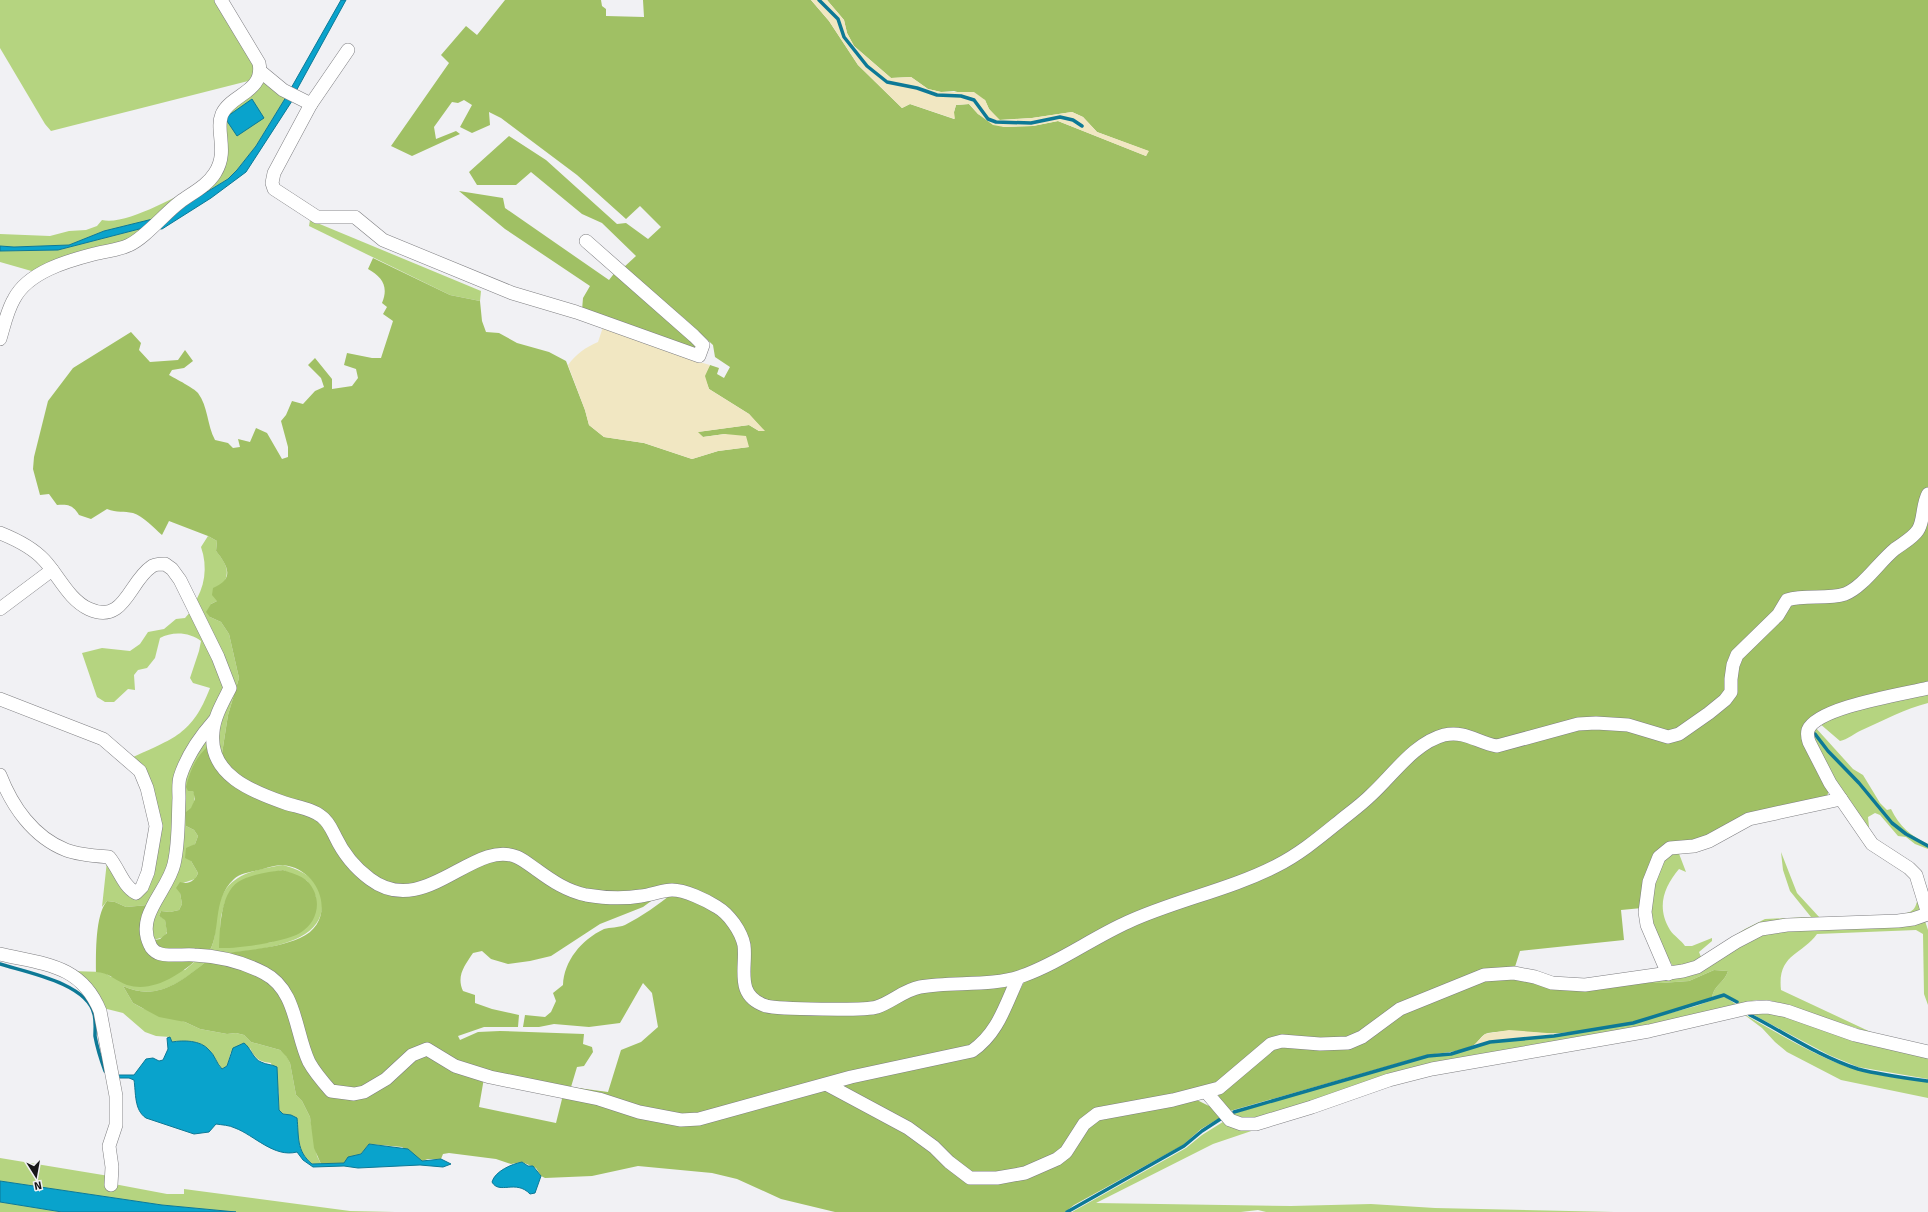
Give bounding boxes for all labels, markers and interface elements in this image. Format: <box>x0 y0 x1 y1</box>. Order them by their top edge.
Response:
north arrow <box>16 1156 56 1196</box>
text: N <box>33 1178 43 1192</box>

